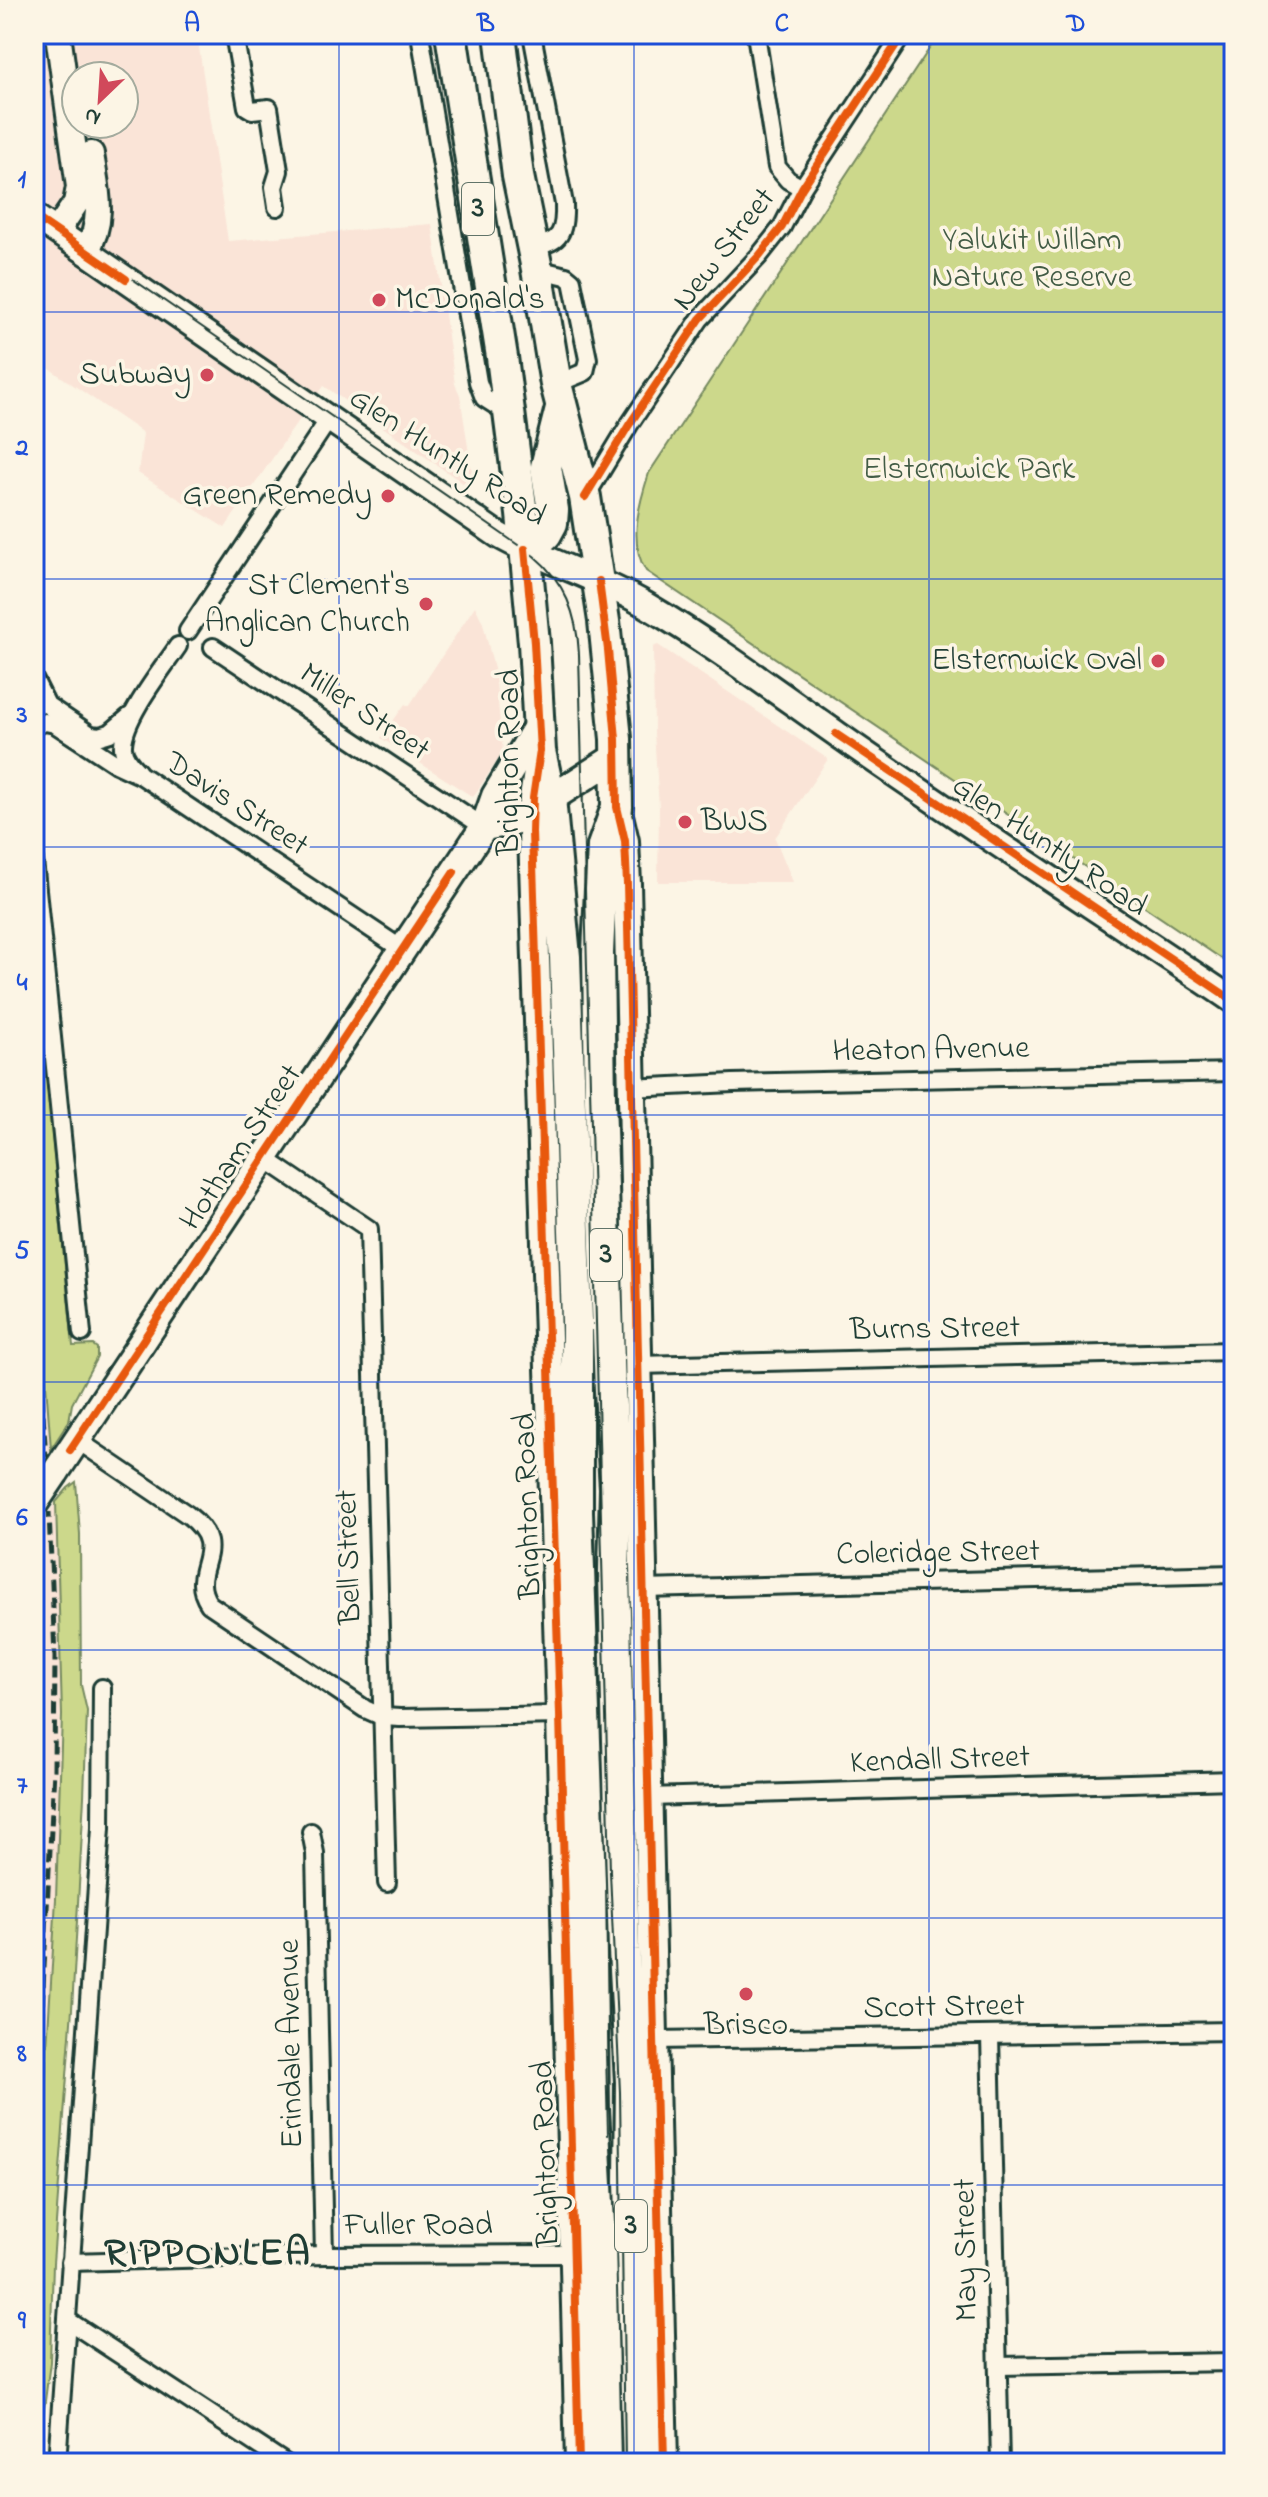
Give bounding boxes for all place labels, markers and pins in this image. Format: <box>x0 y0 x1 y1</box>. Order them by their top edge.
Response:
place label: McDonald's <box>395 277 545 324</box>
marker: McDonald's <box>370 291 388 309</box>
place label: Subway <box>79 352 191 399</box>
marker: Subway <box>198 366 216 384</box>
place label: Green Remedy <box>183 473 372 520</box>
marker: Green Remedy <box>379 487 397 505</box>
place label: St Clement's Anglican Church <box>205 563 410 647</box>
marker: St Clement's Anglican Church <box>417 595 435 613</box>
place label: Elsternwick Oval <box>931 638 1142 685</box>
marker: Elsternwick Oval <box>1149 652 1167 670</box>
place label: BWS <box>700 799 768 846</box>
marker: BWS <box>676 813 694 831</box>
marker: Brisco <box>737 1985 755 2003</box>
place label: Brisco <box>703 2003 788 2050</box>

